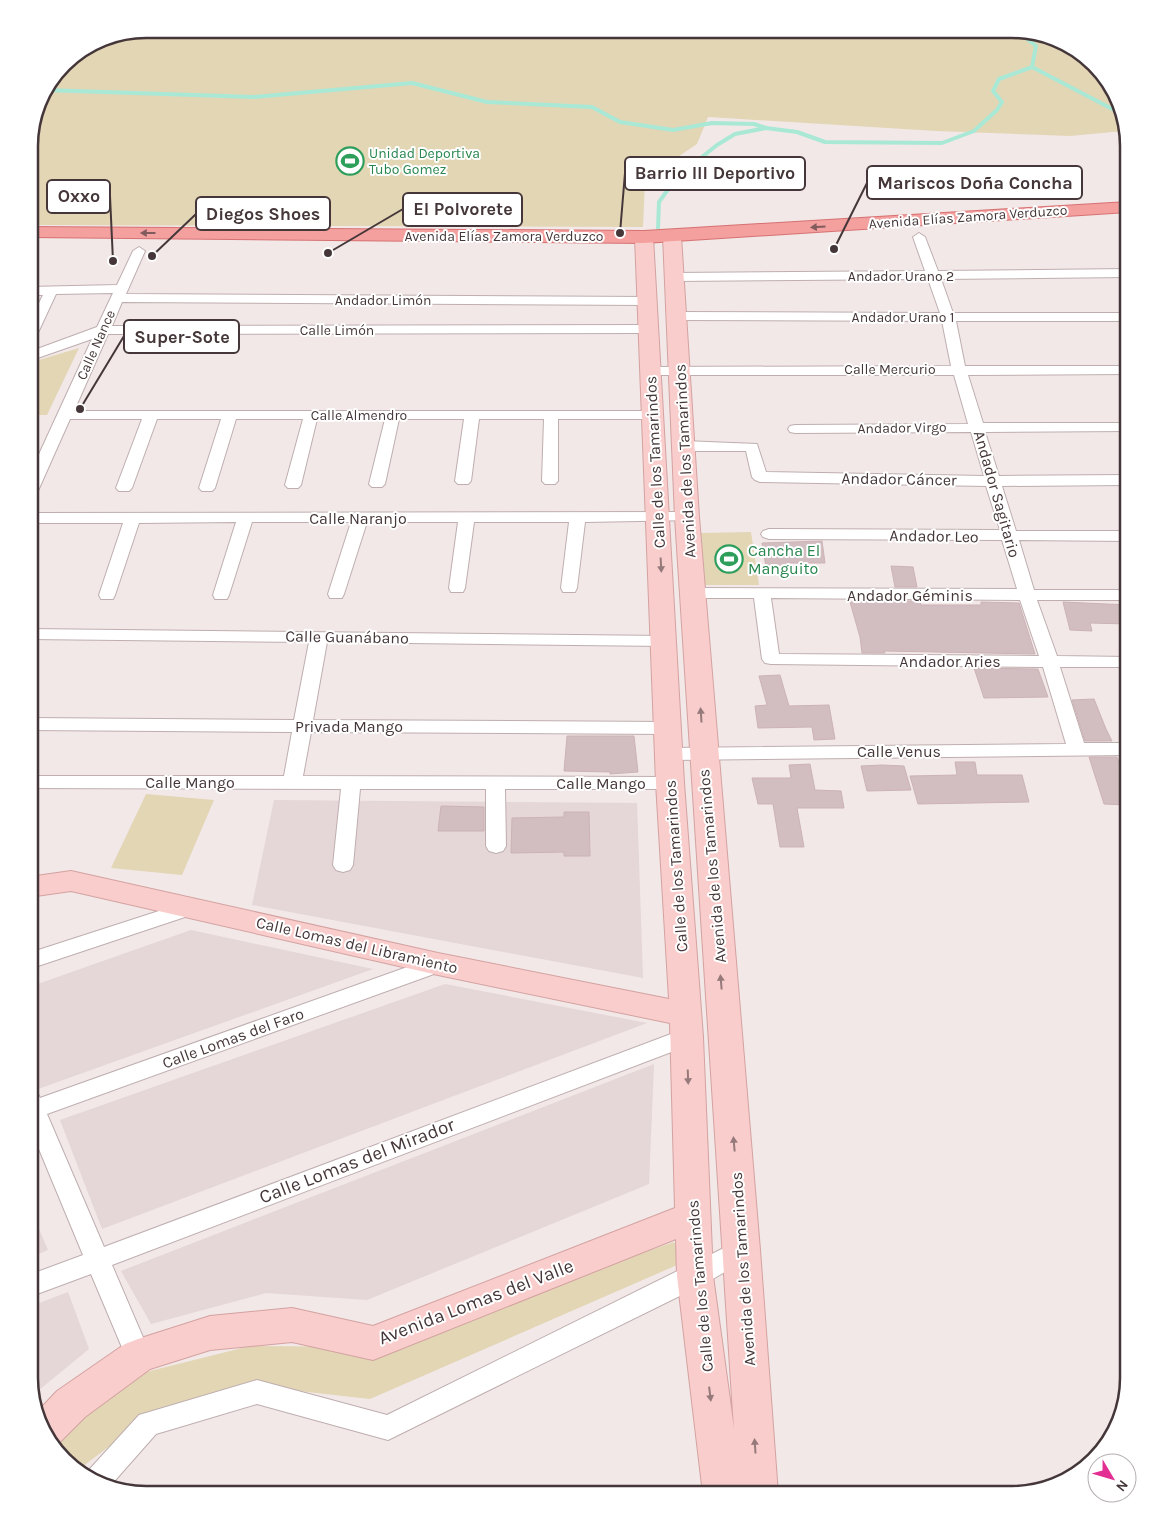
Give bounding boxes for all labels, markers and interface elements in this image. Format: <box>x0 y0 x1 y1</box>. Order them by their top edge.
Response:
place label: Unidad Deportiva Tubo Gomez <box>369 145 480 178</box>
sports icon: Unidad Deportiva Tubo Gomez <box>335 146 365 176</box>
callout: Barrio III Deportivo <box>625 157 805 190</box>
text: Barrio III Deportivo <box>635 162 795 184</box>
callout: Mariscos Doña Concha <box>867 166 1082 199</box>
text: Mariscos Doña Concha <box>877 172 1073 194</box>
callout: Oxxo <box>47 180 110 213</box>
text: Oxxo <box>58 185 100 207</box>
callout: El Polvorete <box>403 193 522 226</box>
callout: Diegos Shoes <box>196 197 330 230</box>
text: El Polvorete <box>413 198 513 220</box>
street label: Avenida Elías Zamora Verduzco <box>868 202 1068 232</box>
text: Diegos Shoes <box>206 203 320 225</box>
one-way arrow <box>809 223 825 231</box>
street label: Avenida Elías Zamora Verduzco <box>404 228 604 245</box>
one-way arrow <box>140 229 156 237</box>
street label: Andador Urano 2 <box>848 268 954 285</box>
street label: Andador Limón <box>335 292 431 309</box>
street label: Calle Nance <box>73 307 119 383</box>
street label: Andador Urano 1 <box>852 309 954 326</box>
callout: Super-Sote <box>124 320 239 353</box>
street label: Calle Limón <box>300 322 374 339</box>
text: Super-Sote <box>134 326 230 348</box>
street label: Calle Mercurio <box>844 361 936 378</box>
street label: Avenida de los Tamarindos <box>670 363 700 559</box>
street label: Calle de los Tamarindos <box>641 375 669 549</box>
street label: Calle Almendro <box>311 407 407 424</box>
street label: Andador Virgo <box>857 419 947 437</box>
street label: Andador Sagitario <box>970 428 1024 560</box>
street label: Andador Cáncer <box>841 468 957 490</box>
street label: Calle Naranjo <box>309 509 407 528</box>
street label: Andador Leo <box>889 526 979 546</box>
place label: Cancha El Manguito <box>748 541 820 578</box>
sports icon: Cancha El Manguito <box>714 544 744 574</box>
one-way arrow <box>657 558 665 574</box>
street label: Andador Géminis <box>847 586 973 605</box>
street label: Calle Guanábano <box>285 626 409 648</box>
street label: Andador Aries <box>899 652 1001 671</box>
one-way arrow <box>696 707 704 723</box>
street label: Privada Mango <box>295 717 403 736</box>
street label: Calle Venus <box>857 742 941 761</box>
street label: Avenida de los Tamarindos <box>694 768 730 964</box>
street label: Calle Mango <box>145 773 235 792</box>
street label: Calle Mango <box>556 774 646 793</box>
street label: Calle de los Tamarindos <box>661 779 691 953</box>
street label: Calle Lomas del Libramiento <box>254 913 460 977</box>
one-way arrow <box>717 974 725 990</box>
street label: Calle Lomas del Faro <box>160 1004 306 1072</box>
one-way arrow <box>684 1069 692 1085</box>
street label: Calle Lomas del Mirador <box>256 1114 458 1208</box>
one-way arrow <box>730 1136 738 1152</box>
street label: Avenida de los Tamarindos <box>727 1171 759 1367</box>
street label: Calle de los Tamarindos <box>683 1199 717 1373</box>
street label: Avenida Lomas del Valle <box>375 1255 577 1349</box>
one-way arrow <box>706 1386 714 1402</box>
one-way arrow <box>751 1437 759 1453</box>
north arrow <box>1087 1453 1137 1503</box>
text: N <box>1112 1477 1132 1495</box>

